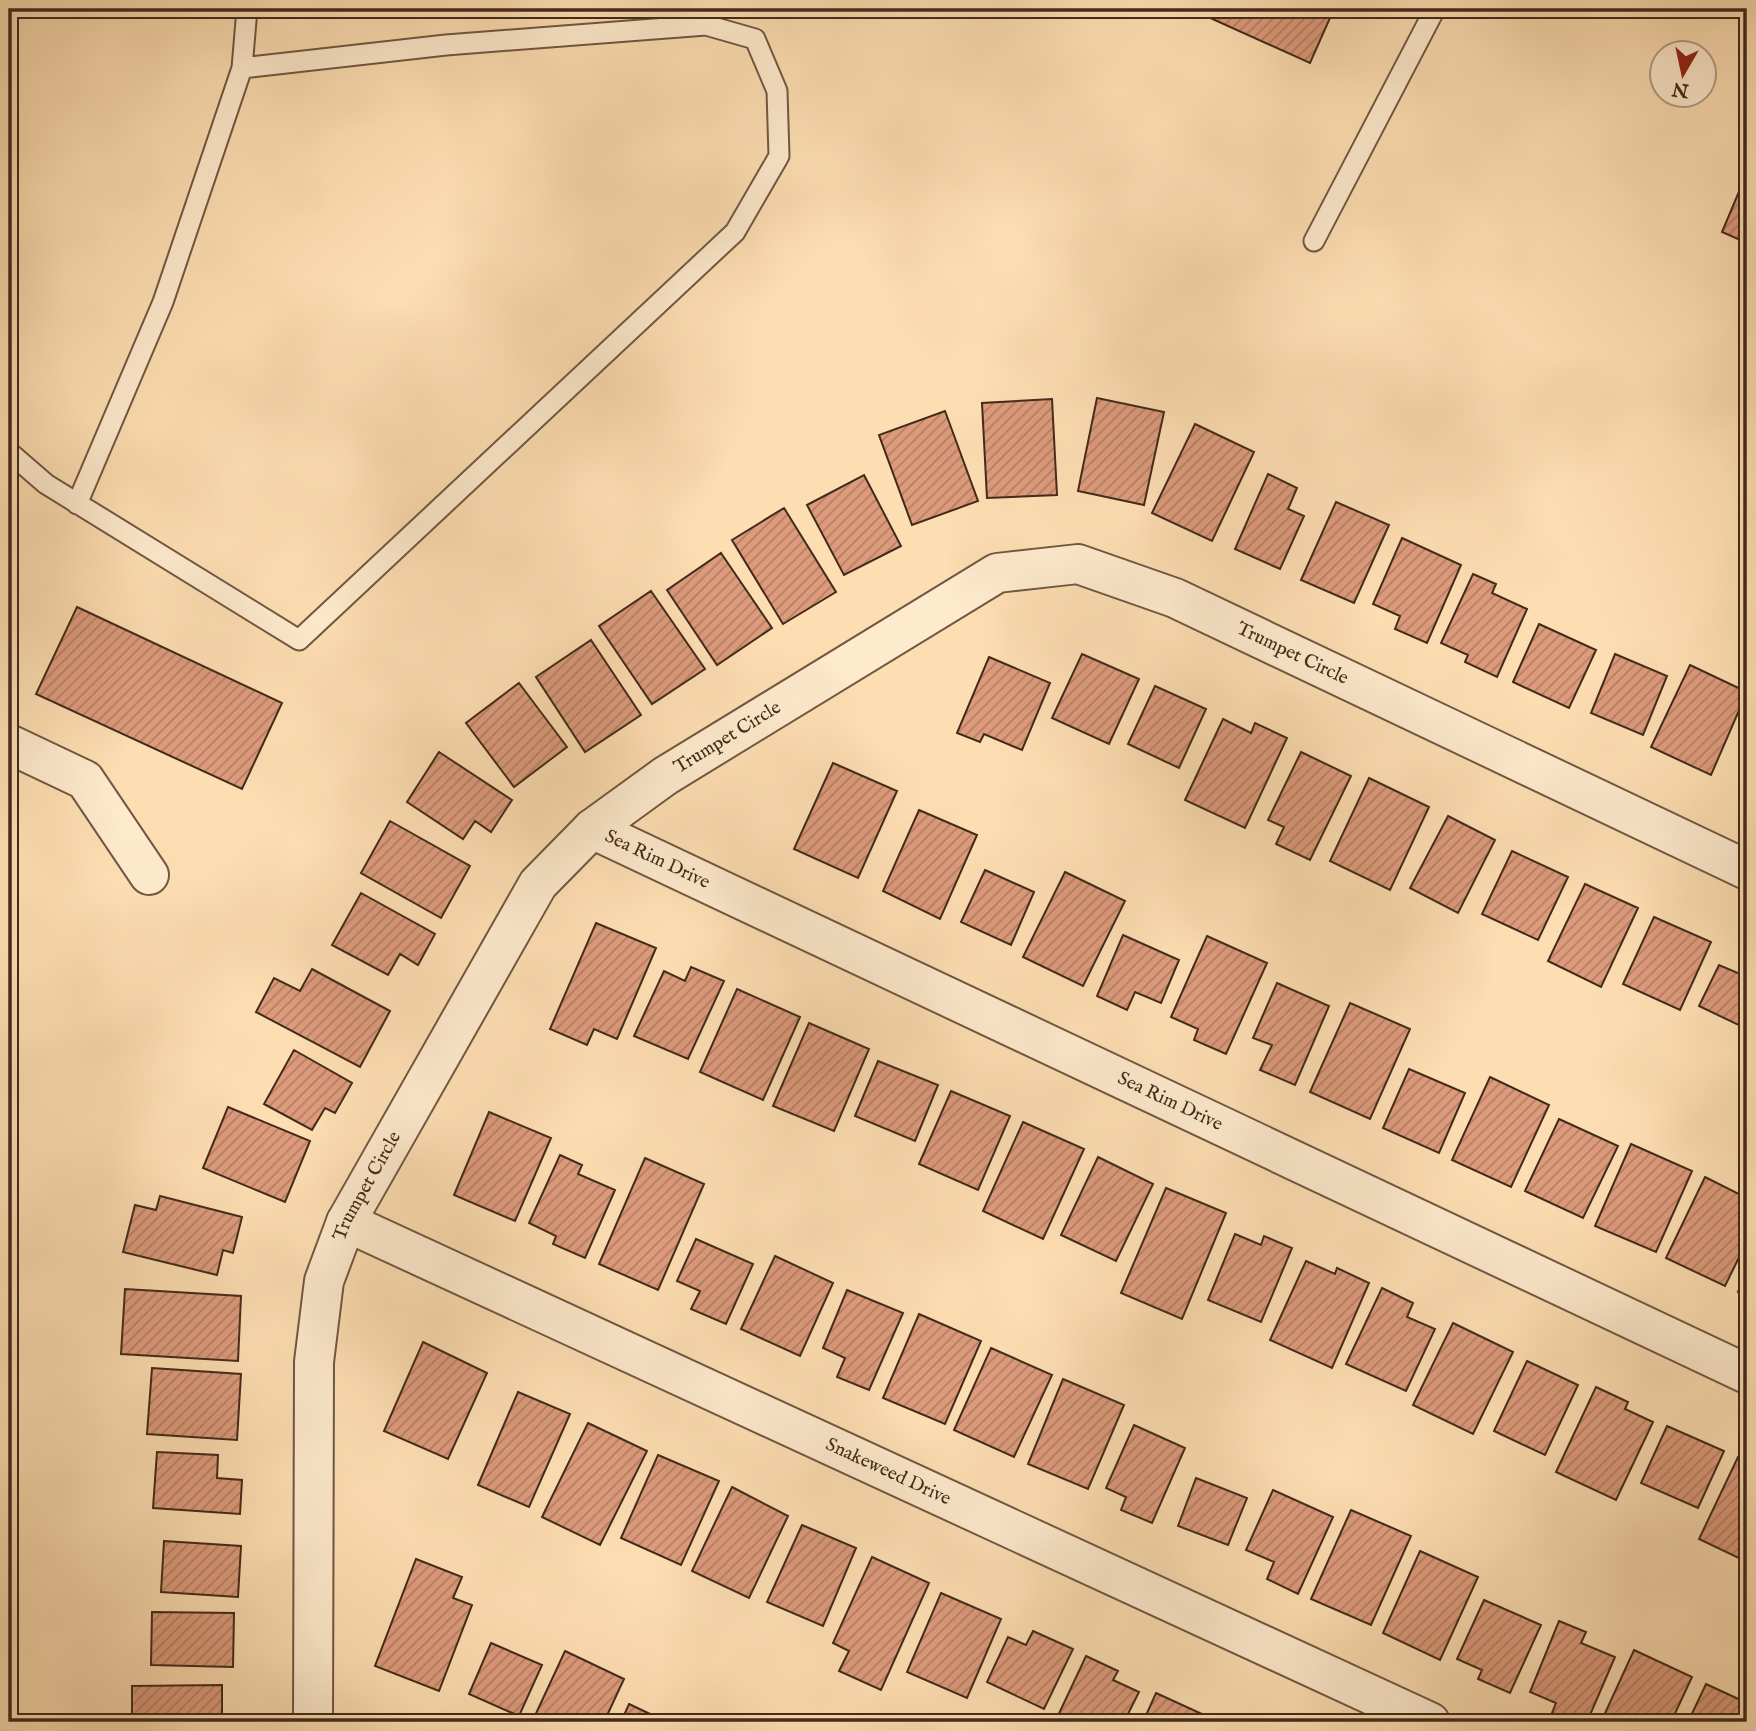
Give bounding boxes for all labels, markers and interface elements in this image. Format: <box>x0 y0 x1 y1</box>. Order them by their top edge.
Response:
north arrow <box>1648 38 1718 108</box>
text: N <box>1670 76 1692 102</box>
street label: Trumpet Circle <box>1232 617 1353 691</box>
street label: Trumpet Circle <box>670 696 786 780</box>
street label: Sea Rim Drive <box>601 825 714 895</box>
street label: Sea Rim Drive <box>1113 1067 1227 1137</box>
street label: Trumpet Circle <box>328 1127 407 1244</box>
street label: Snakeweed Drive <box>822 1433 955 1511</box>

